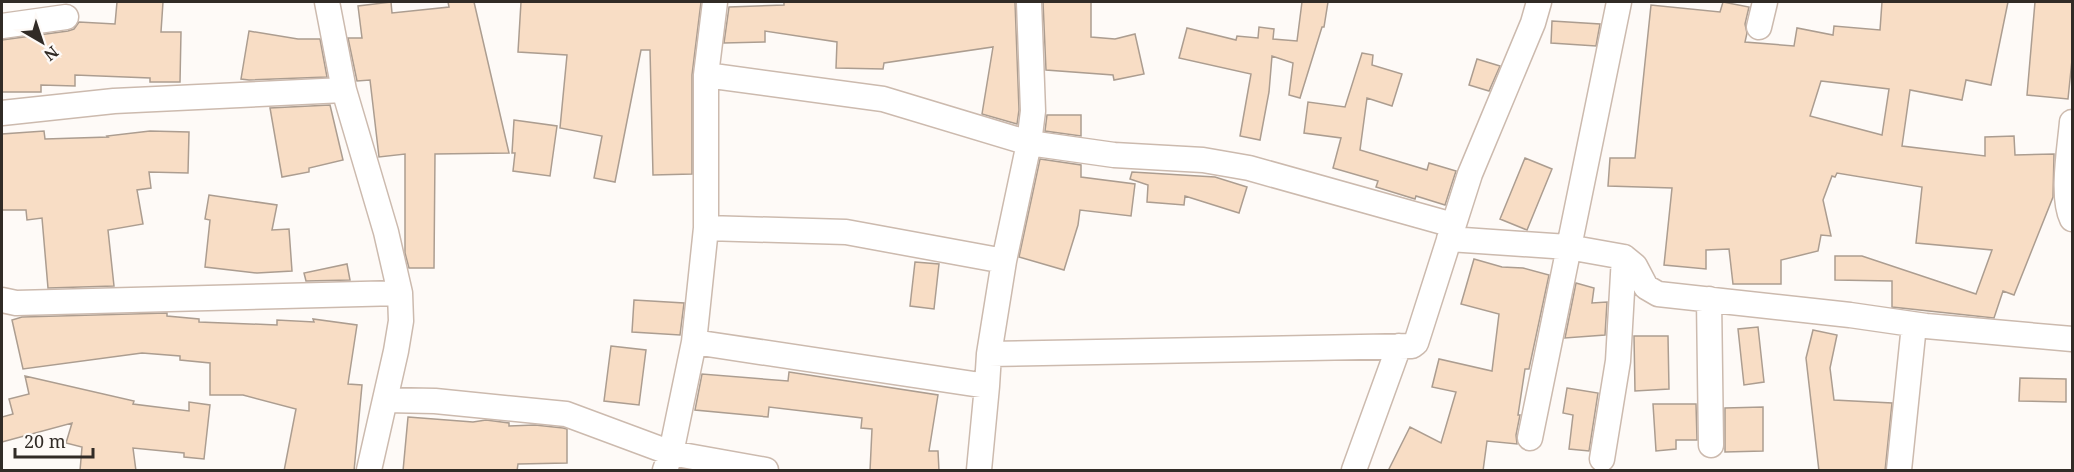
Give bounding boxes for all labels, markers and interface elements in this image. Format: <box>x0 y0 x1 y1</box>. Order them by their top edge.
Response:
north arrow <box>12 12 72 72</box>
text: N <box>39 41 63 66</box>
scale bar <box>15 421 93 459</box>
text: 20 m <box>24 429 66 453</box>

